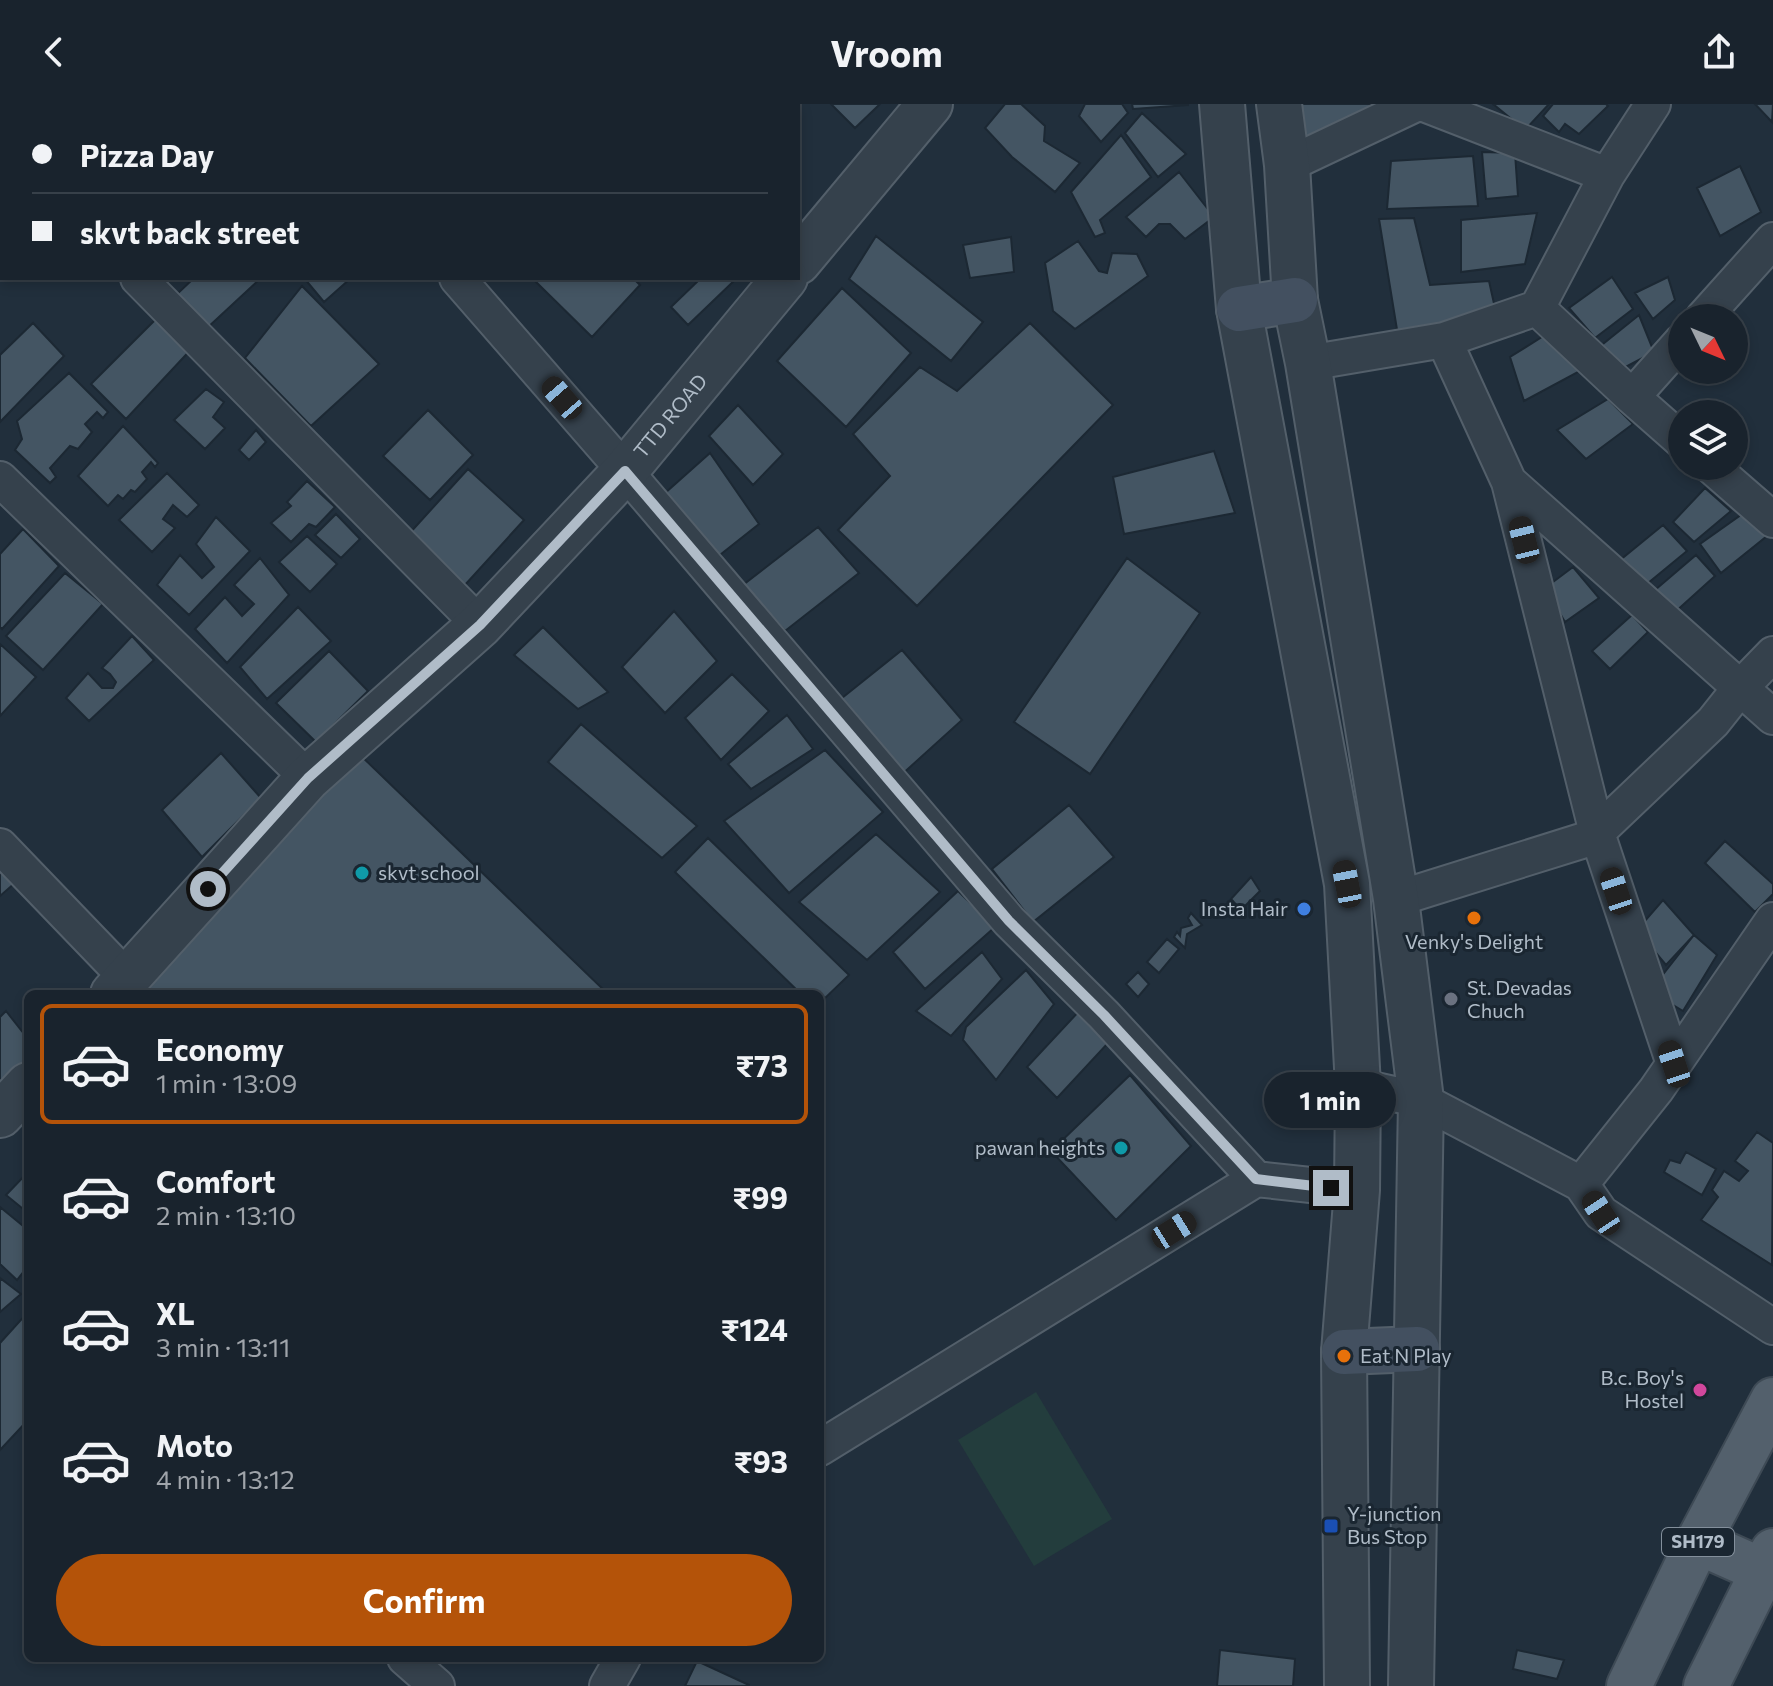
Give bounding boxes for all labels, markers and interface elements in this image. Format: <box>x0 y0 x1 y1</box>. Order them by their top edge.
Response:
icon: back <box>32 30 76 74</box>
text: Vroom <box>830 30 943 74</box>
icon: share <box>1697 30 1741 74</box>
text: Pizza Day <box>80 136 214 173</box>
text: skvt back street <box>80 213 300 250</box>
north arrow <box>1668 304 1748 384</box>
map controls <box>1668 304 1748 480</box>
street label: TTD ROAD <box>628 369 711 462</box>
car <box>537 372 587 424</box>
button: layers <box>1668 400 1748 480</box>
car <box>1507 514 1541 566</box>
car <box>1331 858 1363 910</box>
place label: skvt school <box>378 860 480 884</box>
marker: skvt school <box>353 864 371 882</box>
car <box>1597 864 1635 918</box>
route start <box>190 871 226 907</box>
place label: Insta Hair <box>1201 896 1288 920</box>
marker: Insta Hair <box>1295 900 1313 918</box>
marker: Venky's Delight <box>1465 909 1483 927</box>
place label: Venky's Delight <box>1405 929 1543 953</box>
place label: St. Devadas Chuch <box>1467 975 1572 1022</box>
marker: St. Devadas Chuch <box>1442 990 1460 1008</box>
icon: car <box>60 1028 132 1100</box>
text: Economy <box>156 1030 284 1067</box>
car <box>1655 1037 1693 1091</box>
text: ₹73 <box>735 1046 788 1083</box>
text: 1 min · 13:09 <box>156 1067 297 1098</box>
callout: 1 min <box>1265 1072 1397 1128</box>
text: 1 min <box>1299 1084 1361 1115</box>
place label: pawan heights <box>975 1135 1105 1159</box>
marker: pawan heights <box>1112 1139 1130 1157</box>
icon: car <box>60 1160 132 1232</box>
text: Comfort <box>156 1162 275 1199</box>
route end <box>1313 1170 1349 1206</box>
text: ₹99 <box>732 1178 788 1215</box>
car <box>1578 1186 1624 1240</box>
text: 2 min · 13:10 <box>156 1199 296 1230</box>
car <box>1147 1207 1201 1253</box>
icon: car <box>60 1292 132 1364</box>
text: XL <box>156 1294 195 1331</box>
text: ₹124 <box>721 1310 788 1347</box>
text: 3 min · 13:11 <box>156 1331 291 1362</box>
place label: Eat N Play <box>1360 1343 1451 1367</box>
marker: Eat N Play <box>1335 1347 1353 1365</box>
place label: B.c. Boy's Hostel <box>1600 1365 1684 1412</box>
marker: B.c. Boy's Hostel <box>1691 1381 1709 1399</box>
icon: car <box>60 1424 132 1496</box>
text: Moto <box>156 1426 233 1463</box>
text: ₹93 <box>734 1442 788 1479</box>
text: 4 min · 13:12 <box>156 1463 295 1494</box>
place label: Y-junction Bus Stop <box>1347 1501 1442 1548</box>
marker: Y-junction Bus Stop <box>1322 1517 1340 1535</box>
road number: SH179 <box>1662 1528 1734 1556</box>
button: Confirm <box>56 1554 792 1646</box>

